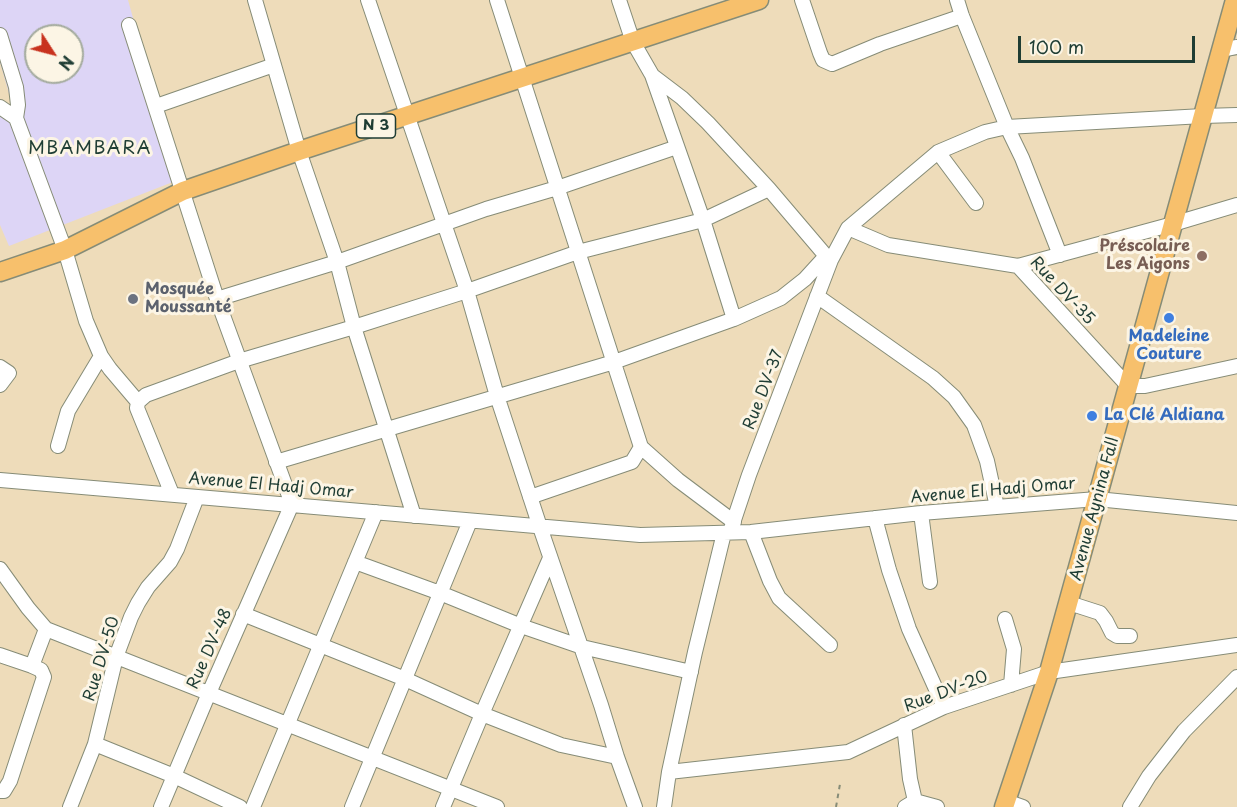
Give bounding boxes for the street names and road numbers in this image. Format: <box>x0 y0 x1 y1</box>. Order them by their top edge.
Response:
road number: N 3 <box>356 114 395 138</box>
street label: Rue DV-35 <box>1026 253 1098 329</box>
street label: Rue DV-37 <box>740 347 788 433</box>
street label: Avenue Aynina Fall <box>1067 435 1123 583</box>
street label: Avenue El Hadj Omar <box>188 469 354 503</box>
street label: Avenue El Hadj Omar <box>910 474 1076 508</box>
street label: Rue DV-48 <box>184 606 236 692</box>
street label: Rue DV-50 <box>80 614 124 704</box>
street label: Rue DV-20 <box>901 667 991 717</box>

